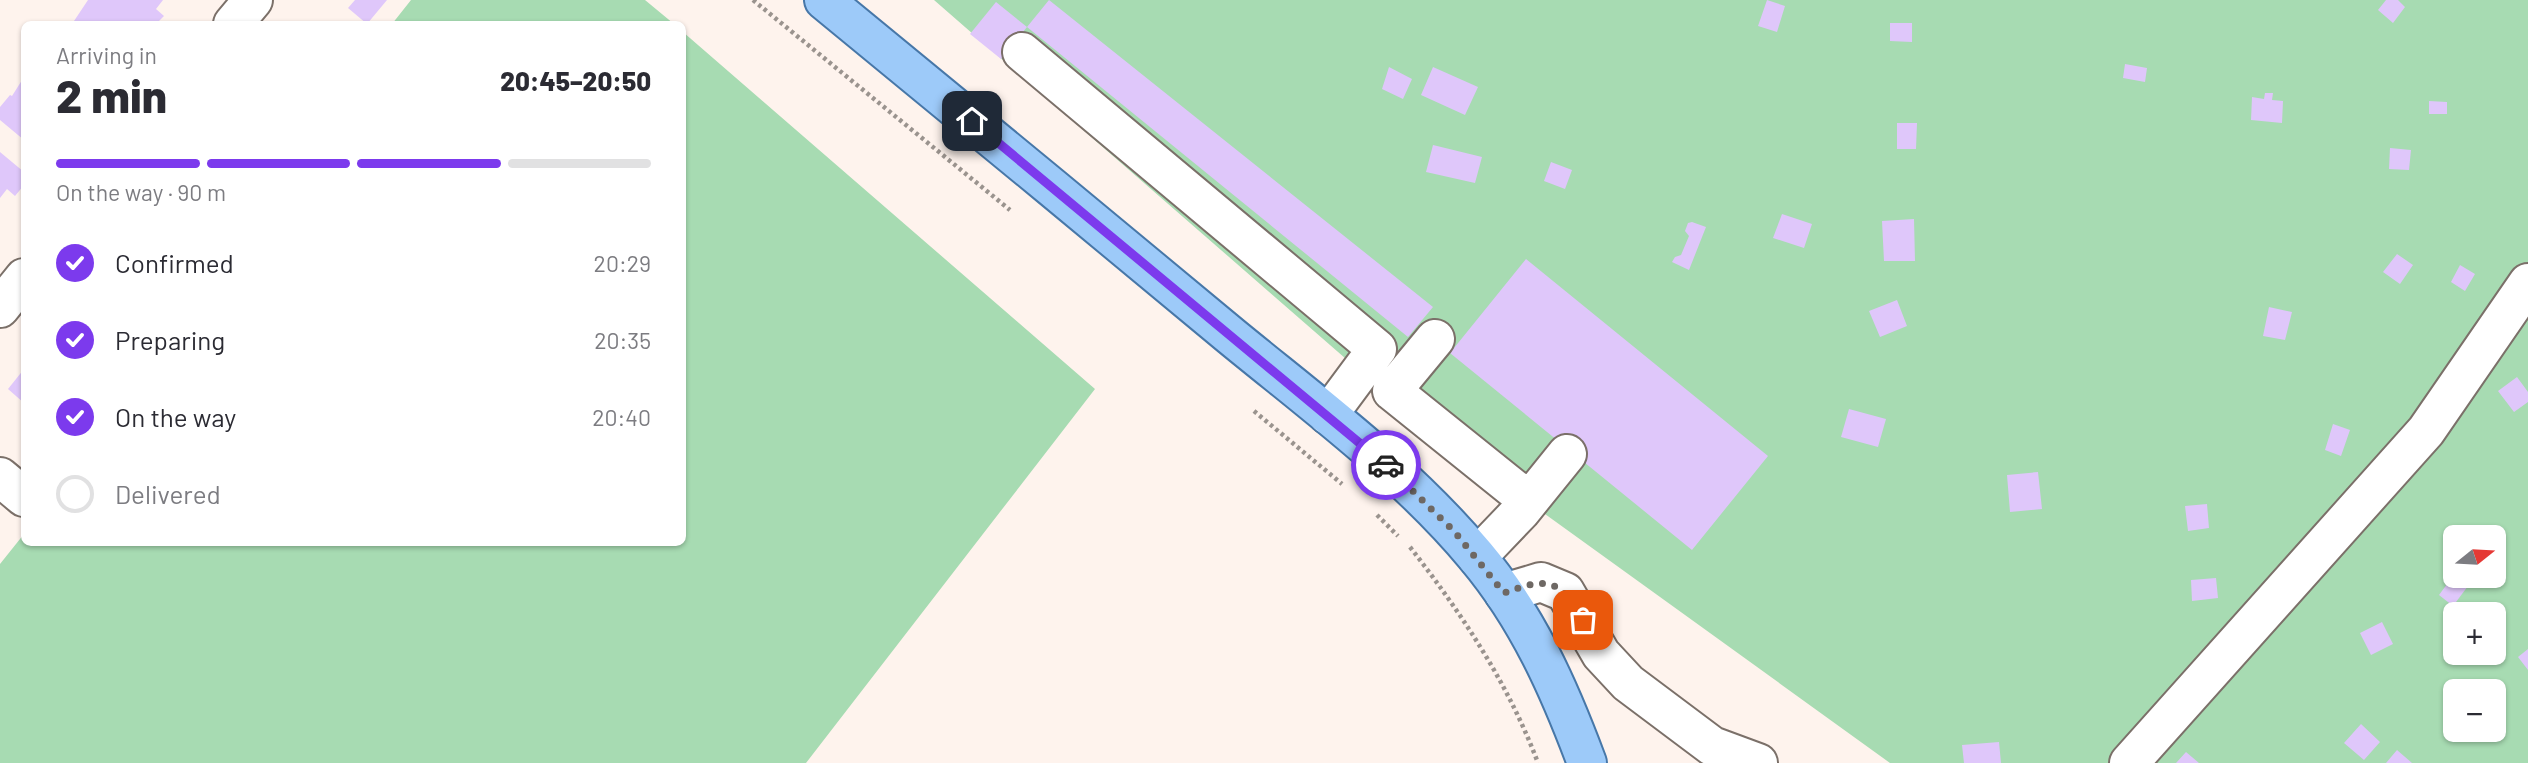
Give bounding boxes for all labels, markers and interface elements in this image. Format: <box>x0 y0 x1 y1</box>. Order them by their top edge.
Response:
text: Arriving in <box>56 41 157 69</box>
text: 20:45–20:50 <box>500 65 651 96</box>
text: 2 min <box>56 67 167 122</box>
pin <box>942 91 1002 151</box>
icon: home <box>953 102 991 140</box>
text: On the way · 90 m <box>56 178 226 206</box>
icon: check <box>56 244 94 282</box>
text: Confirmed <box>115 247 234 278</box>
text: 20:29 <box>594 249 651 277</box>
icon: check <box>56 321 94 359</box>
text: Preparing <box>115 324 225 355</box>
text: 20:35 <box>594 326 651 354</box>
icon: check <box>56 398 94 436</box>
text: On the way <box>115 401 236 432</box>
text: 20:40 <box>592 403 651 431</box>
courier <box>1351 430 1421 500</box>
icon: car <box>1367 446 1405 484</box>
text: Delivered <box>115 478 221 509</box>
north arrow <box>2443 525 2506 588</box>
map controls <box>2443 525 2506 742</box>
pin <box>1553 590 1613 650</box>
icon: bag <box>1564 601 1602 639</box>
button: + <box>2443 602 2506 665</box>
button: − <box>2443 679 2506 742</box>

